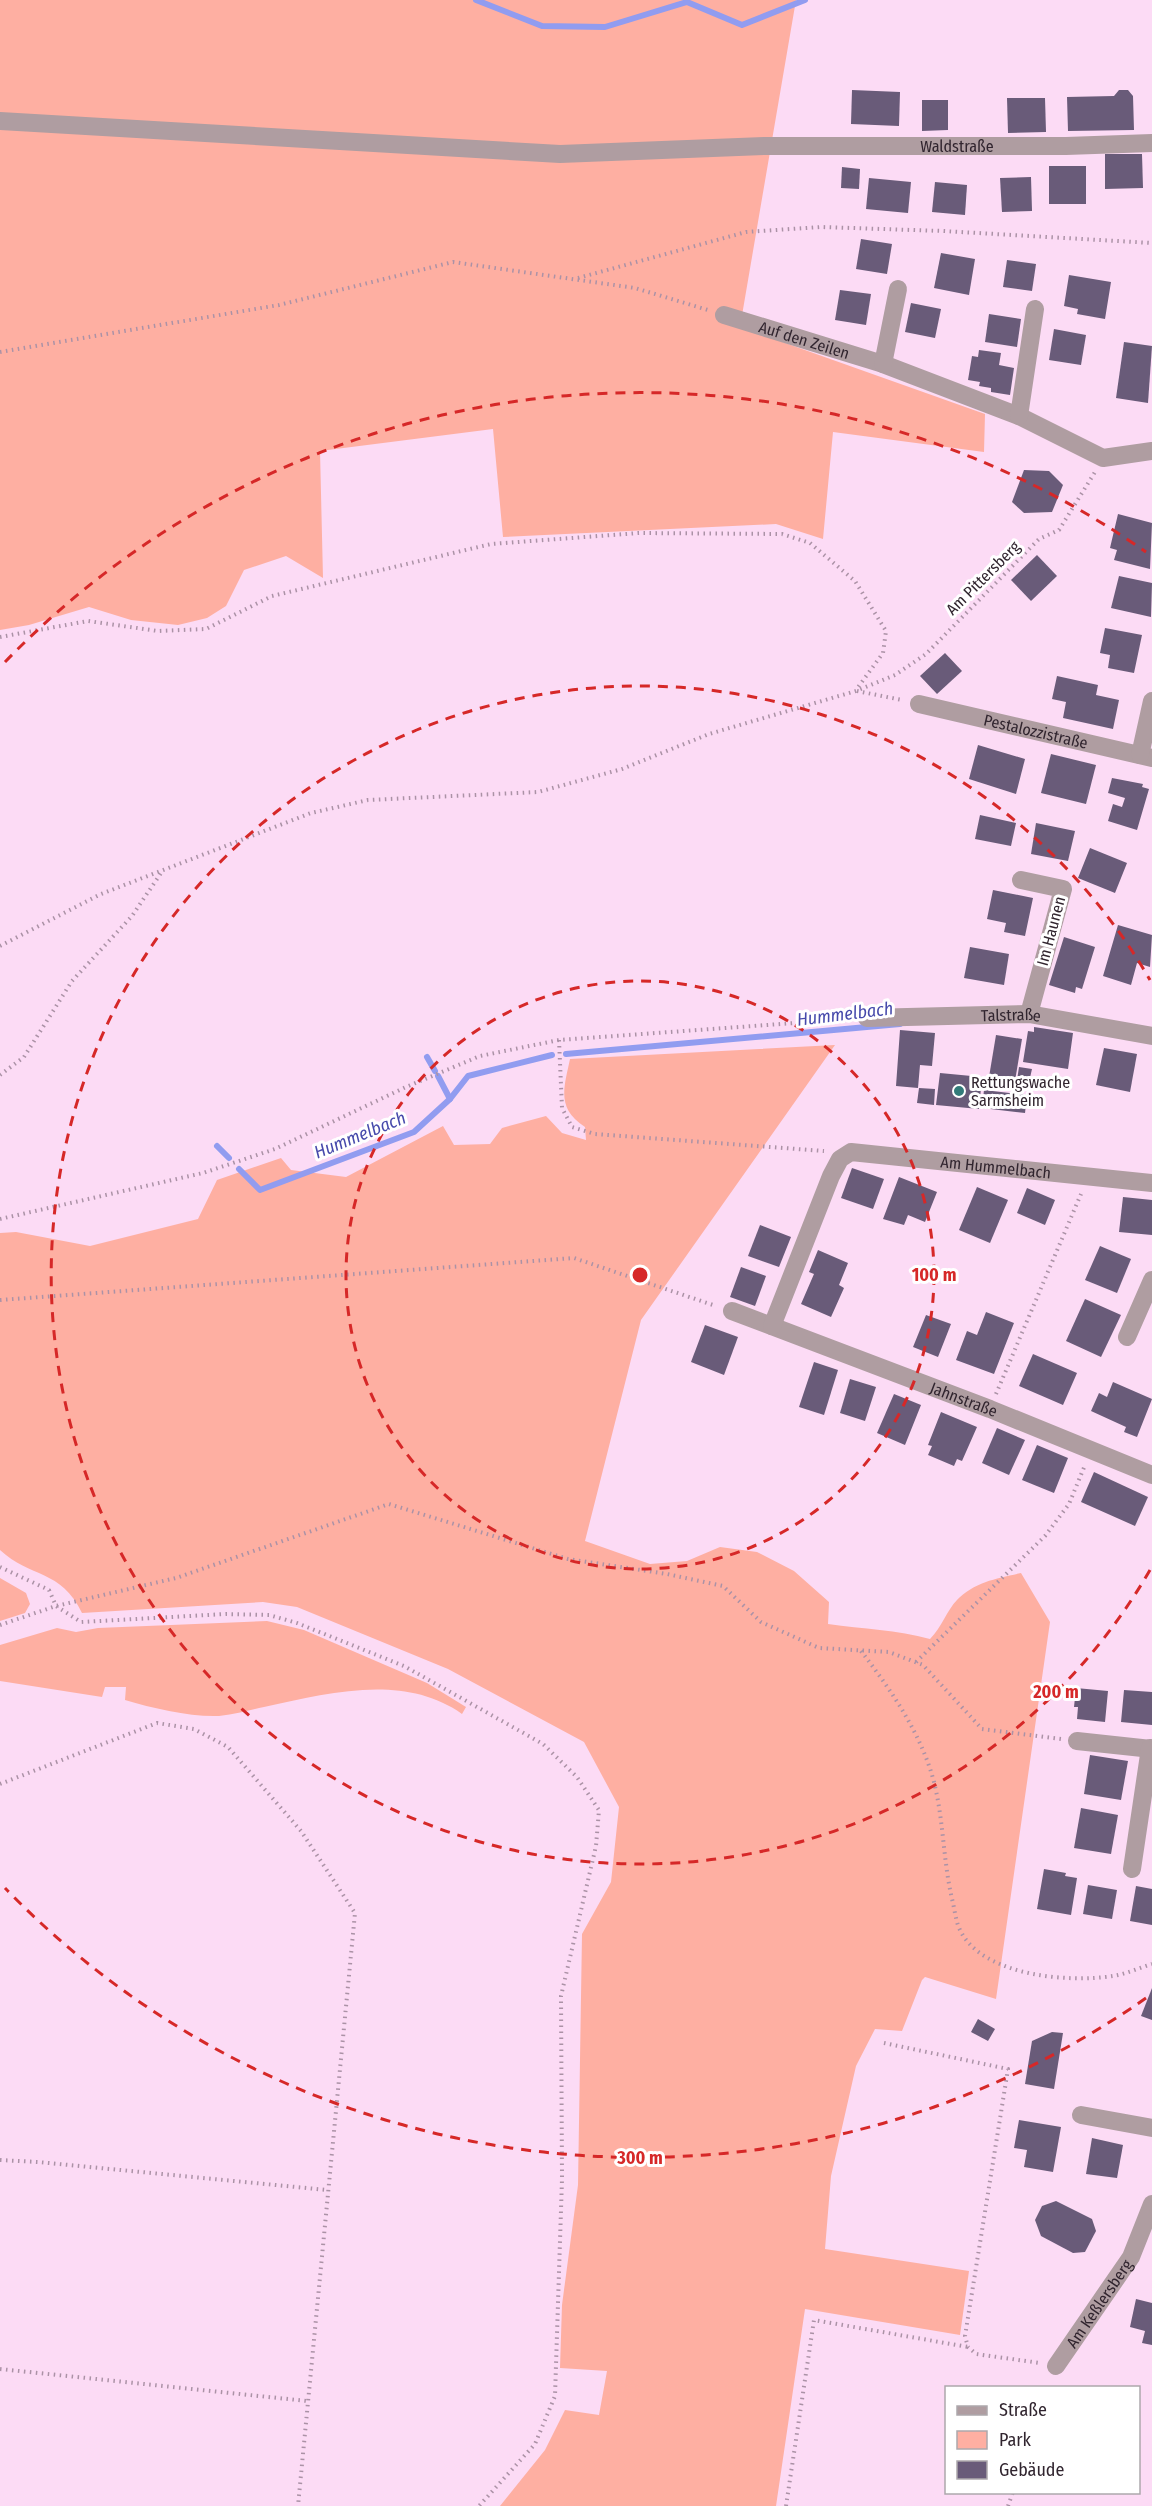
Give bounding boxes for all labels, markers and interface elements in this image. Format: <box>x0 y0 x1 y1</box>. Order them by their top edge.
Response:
street label: Waldstraße <box>920 137 994 156</box>
street label: Auf den Zeilen <box>757 317 852 363</box>
street label: Am Pittersberg <box>942 537 1024 619</box>
street label: Pestalozzistraße <box>982 710 1090 752</box>
street label: Im Haunen <box>1033 894 1069 968</box>
water label: Hummelbach <box>796 997 894 1031</box>
street label: Talstraße <box>981 1004 1043 1025</box>
place label: Rettungswache Sarmsheim <box>971 1073 1070 1110</box>
marker: Rettungswache Sarmsheim <box>952 1084 966 1098</box>
water label: Hummelbach <box>311 1107 409 1163</box>
street label: Am Hummelbach <box>940 1152 1052 1182</box>
text: 100 m <box>912 1264 956 1286</box>
centre of rings <box>630 1265 650 1285</box>
street label: Jahnstraße <box>927 1378 1000 1421</box>
text: 200 m <box>1032 1681 1079 1703</box>
text: 300 m <box>616 2147 663 2169</box>
street label: Am Keßlersberg <box>1062 2255 1136 2351</box>
legend <box>945 2386 1140 2494</box>
text: Straße <box>999 2399 1047 2421</box>
text: Park <box>999 2429 1032 2451</box>
text: Gebäude <box>999 2459 1065 2481</box>

